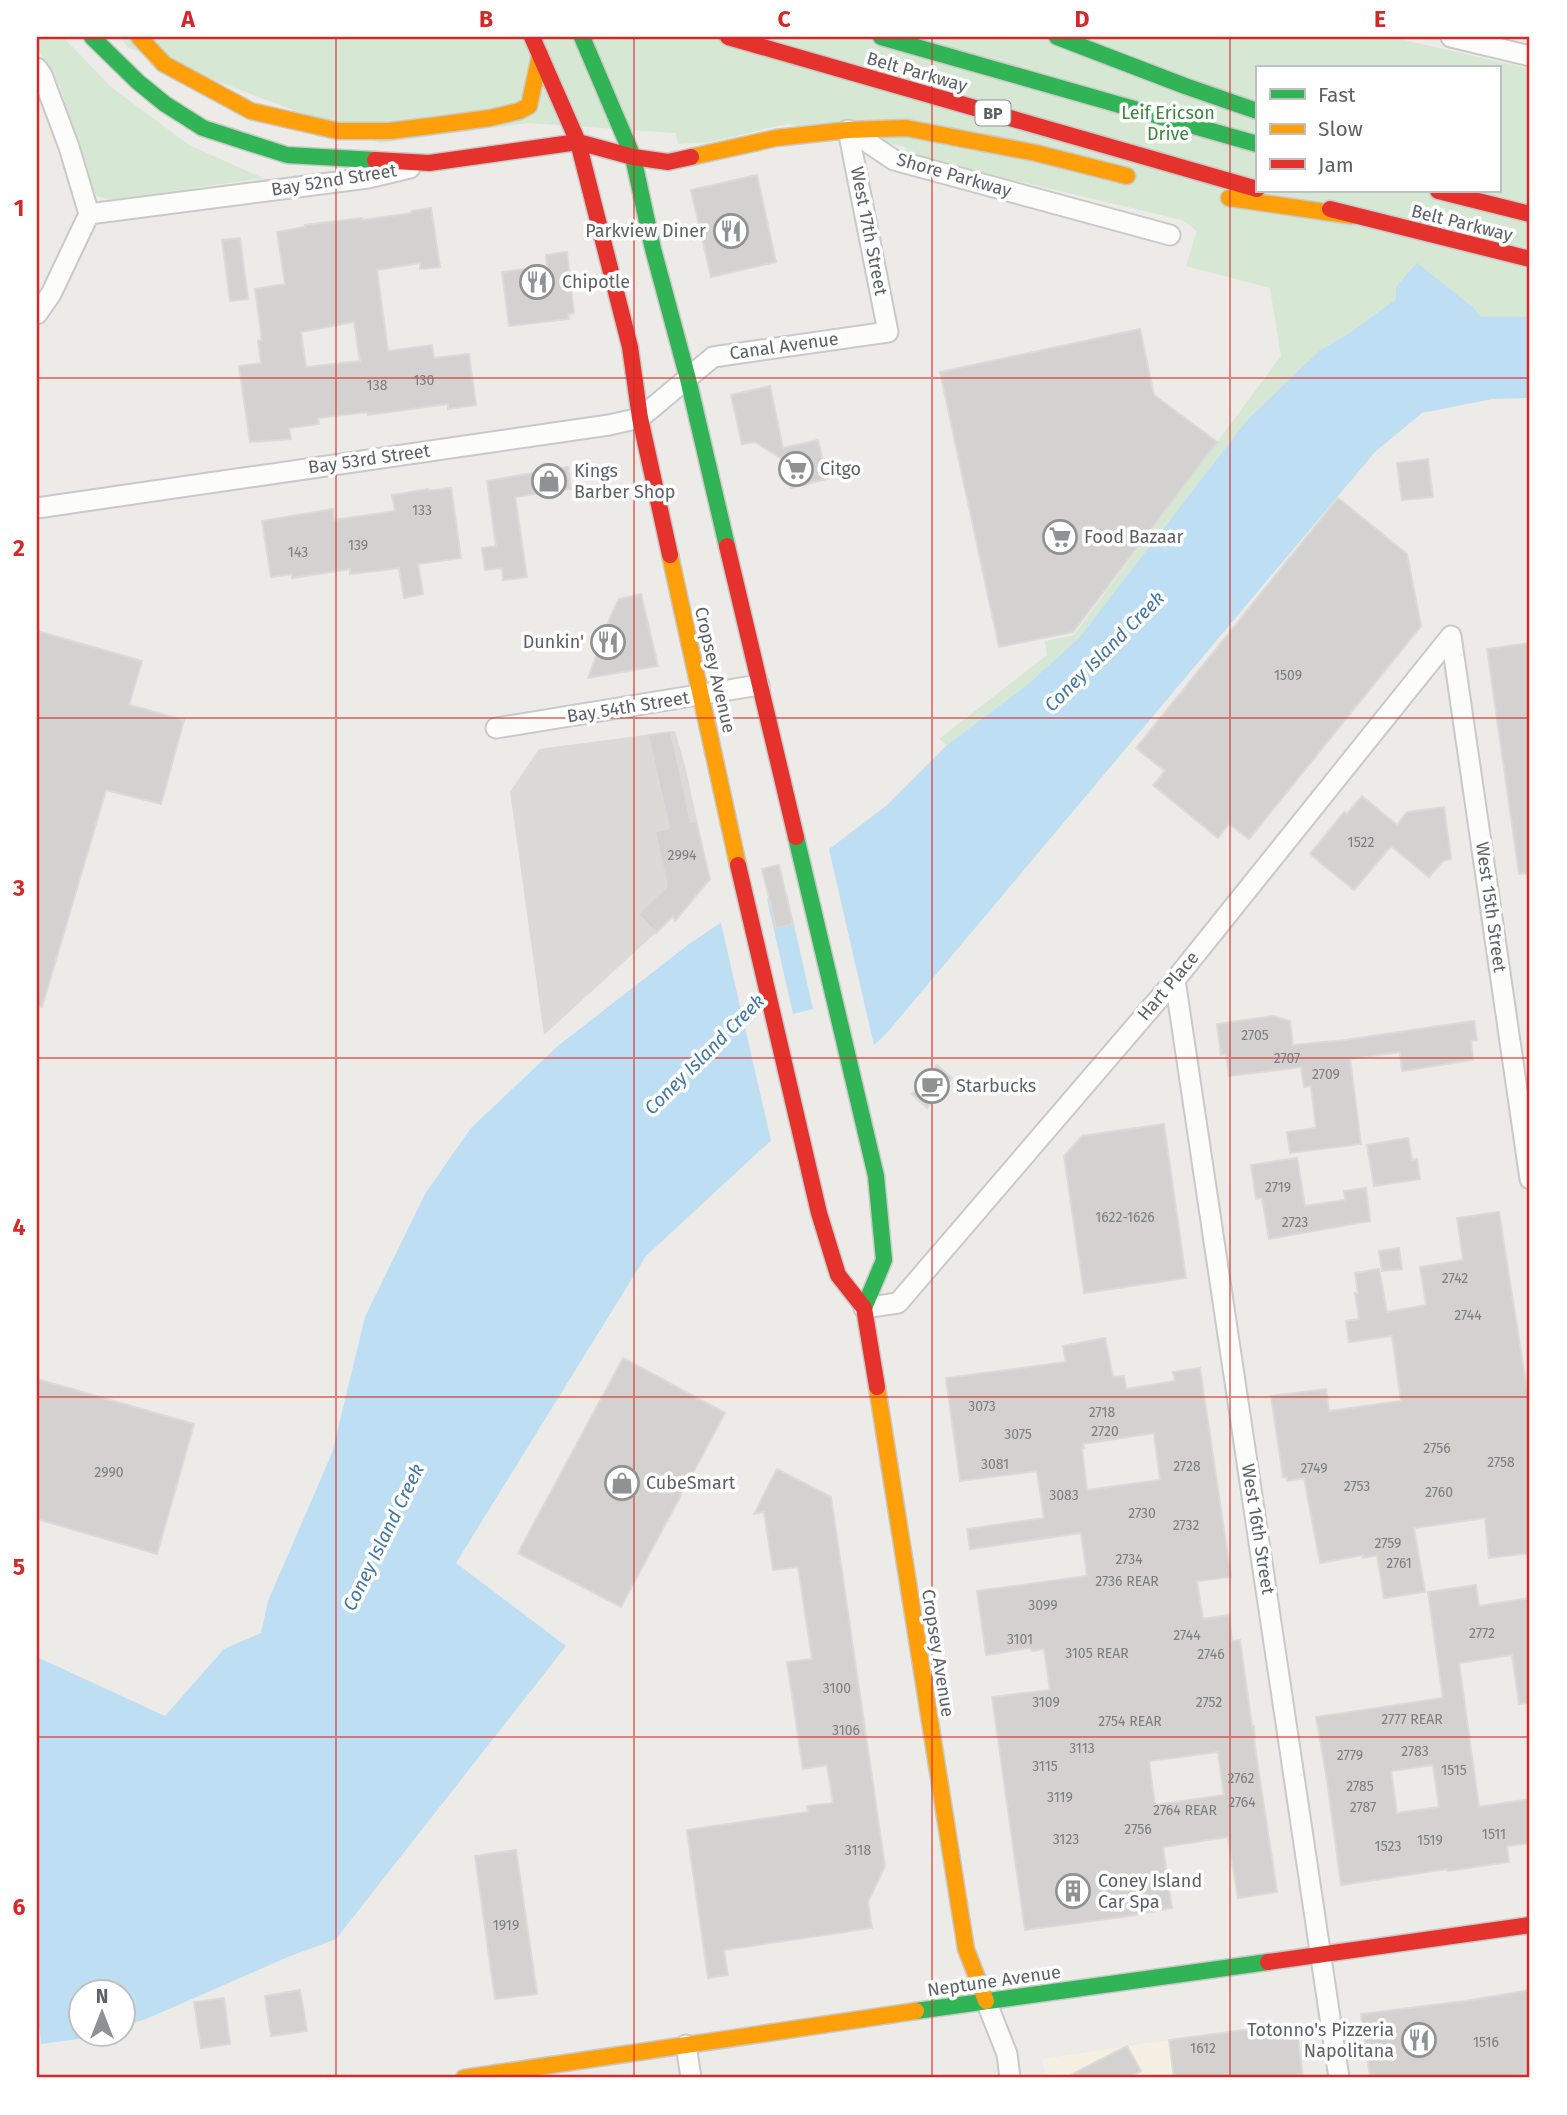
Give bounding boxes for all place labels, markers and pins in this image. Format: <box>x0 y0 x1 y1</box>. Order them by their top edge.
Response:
restaurant icon: Parkview Diner <box>712 212 750 250</box>
place label: Parkview Diner <box>585 220 706 242</box>
restaurant icon: Chipotle <box>518 263 556 301</box>
place label: Chipotle <box>562 271 630 293</box>
supermarket icon: Citgo <box>777 450 815 488</box>
place label: Citgo <box>820 458 861 480</box>
place label: Kings Barber Shop <box>574 460 675 503</box>
shop icon: Kings Barber Shop <box>530 462 568 500</box>
supermarket icon: Food Bazaar <box>1041 518 1079 556</box>
place label: Food Bazaar <box>1084 526 1184 548</box>
restaurant icon: Dunkin' <box>589 623 627 661</box>
place label: Dunkin' <box>523 631 584 653</box>
cafe icon: Starbucks <box>913 1067 951 1105</box>
place label: Starbucks <box>956 1075 1036 1097</box>
shop icon: CubeSmart <box>603 1464 641 1502</box>
place label: CubeSmart <box>646 1472 736 1494</box>
place label: Coney Island Car Spa <box>1098 1870 1202 1913</box>
building icon: Coney Island Car Spa <box>1054 1872 1092 1910</box>
place label: Totonno's Pizzeria Napolitana <box>1247 2019 1394 2062</box>
restaurant icon: Totonno's Pizzeria Napolitana <box>1400 2021 1438 2059</box>

